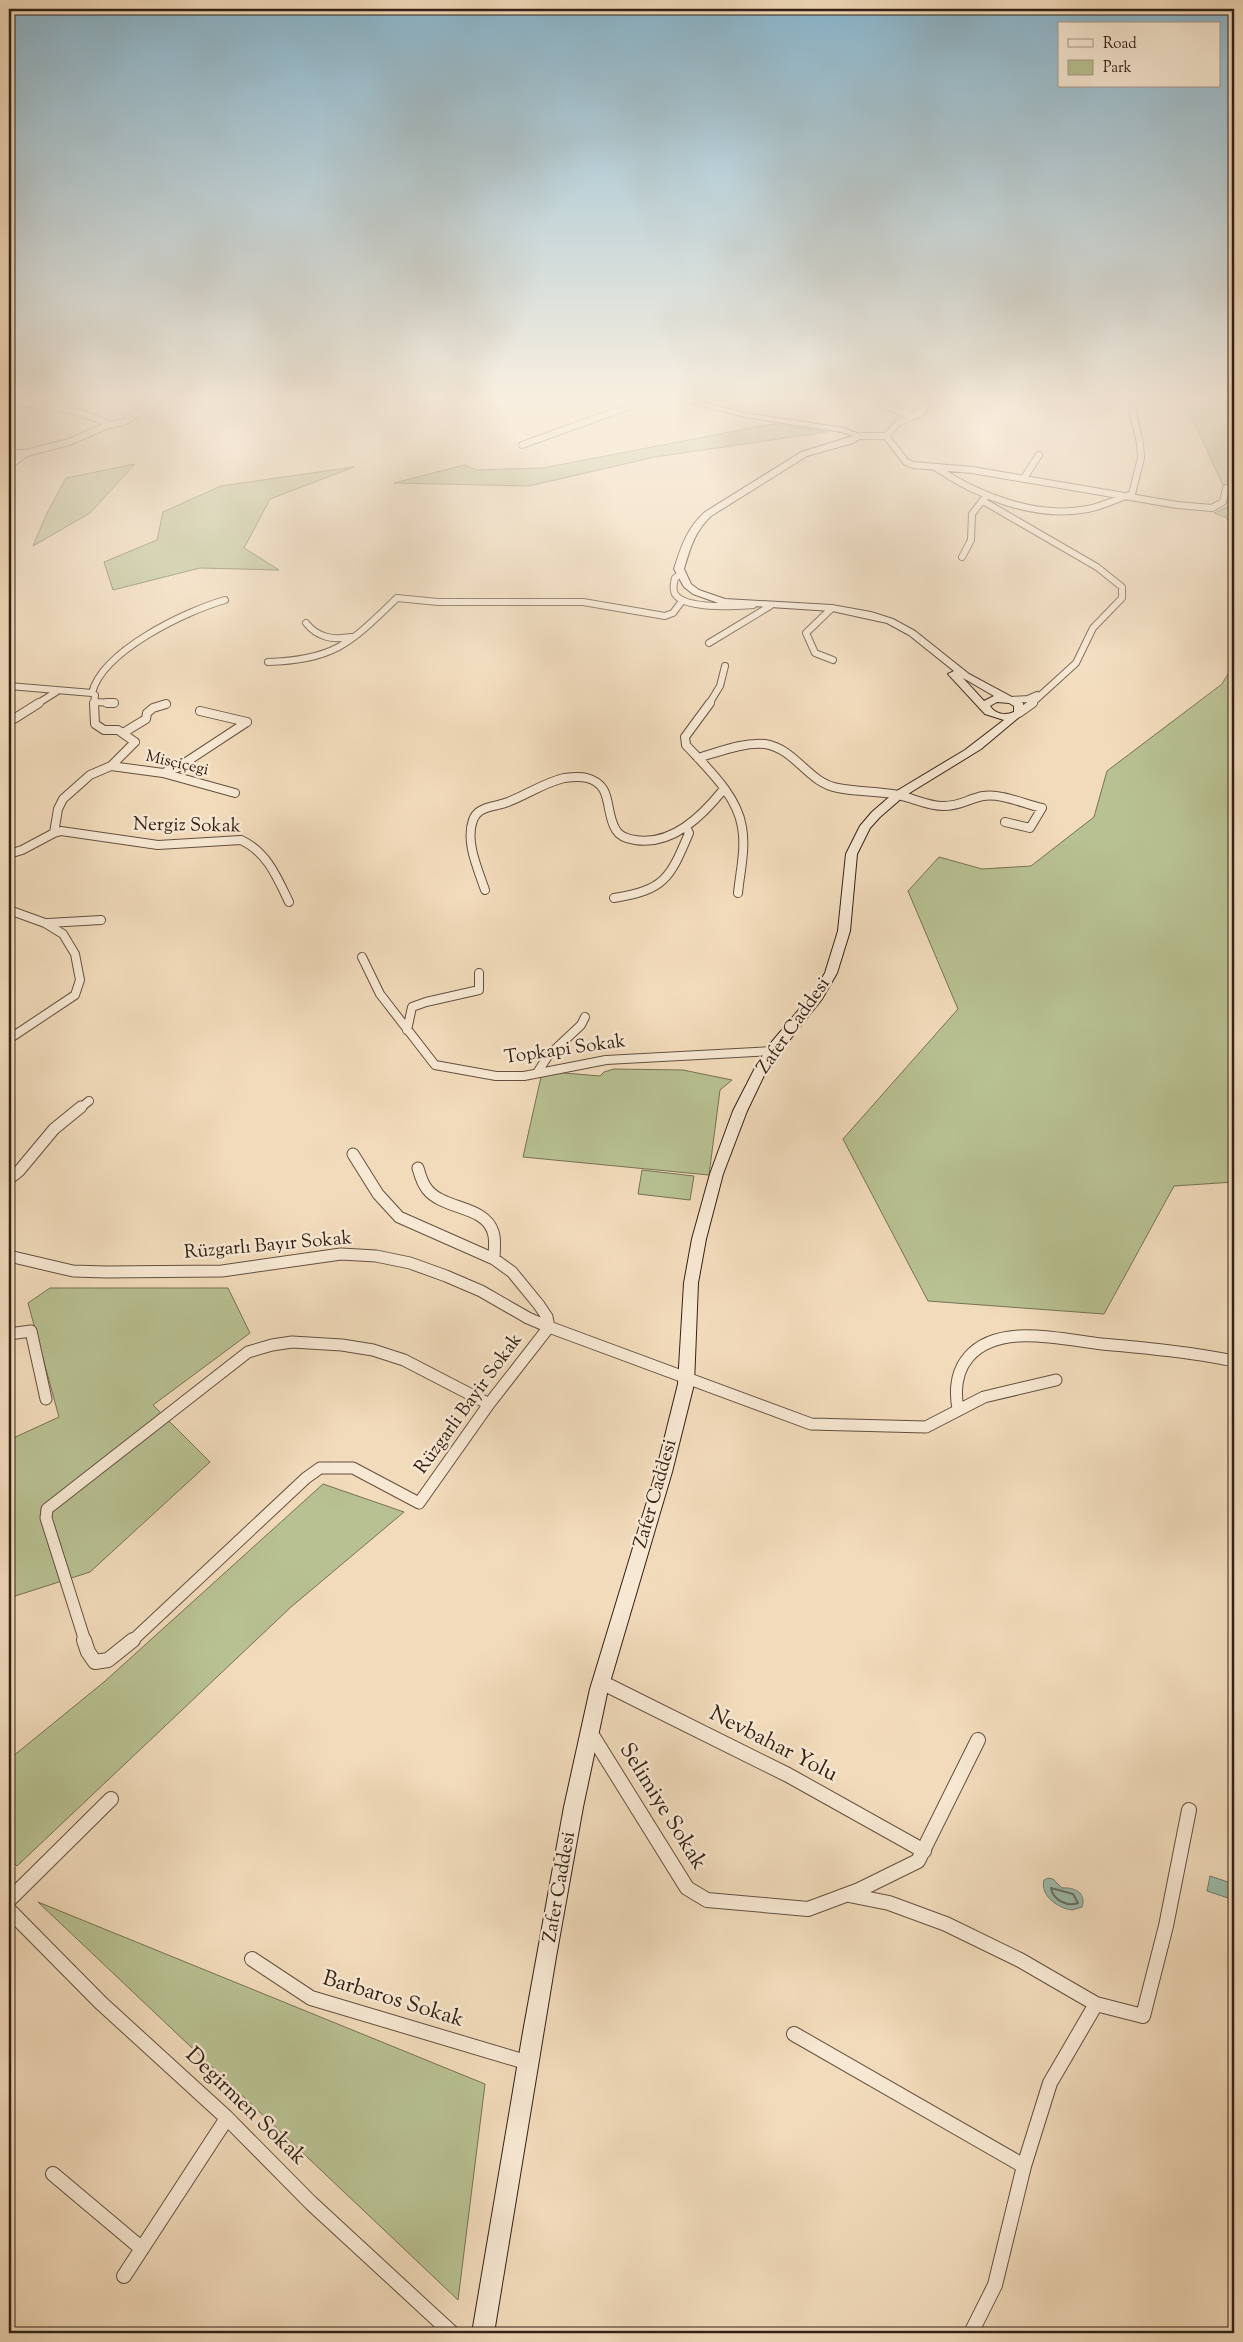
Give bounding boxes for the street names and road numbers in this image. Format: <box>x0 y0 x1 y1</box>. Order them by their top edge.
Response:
street label: Misçiçegi <box>143 746 211 783</box>
street label: Nergiz Sokak <box>133 812 242 840</box>
street label: Zafer Caddesi <box>751 972 837 1080</box>
street label: Topkapi Sokak <box>503 1028 628 1072</box>
street label: Rüzgarlı Bayır Sokak <box>183 1225 354 1267</box>
street label: Rüzgarli Bayir Sokak <box>409 1327 530 1480</box>
street label: Zafer Caddesi <box>628 1436 684 1552</box>
street label: Nevbahar Yolu <box>703 1699 843 1791</box>
street label: Selimiye Sokak <box>610 1737 714 1877</box>
street label: Zafer Caddesi <box>537 1829 583 1945</box>
street label: Barbaros Sokak <box>318 1963 468 2037</box>
street label: Degirmen Sokak <box>177 2041 313 2173</box>

